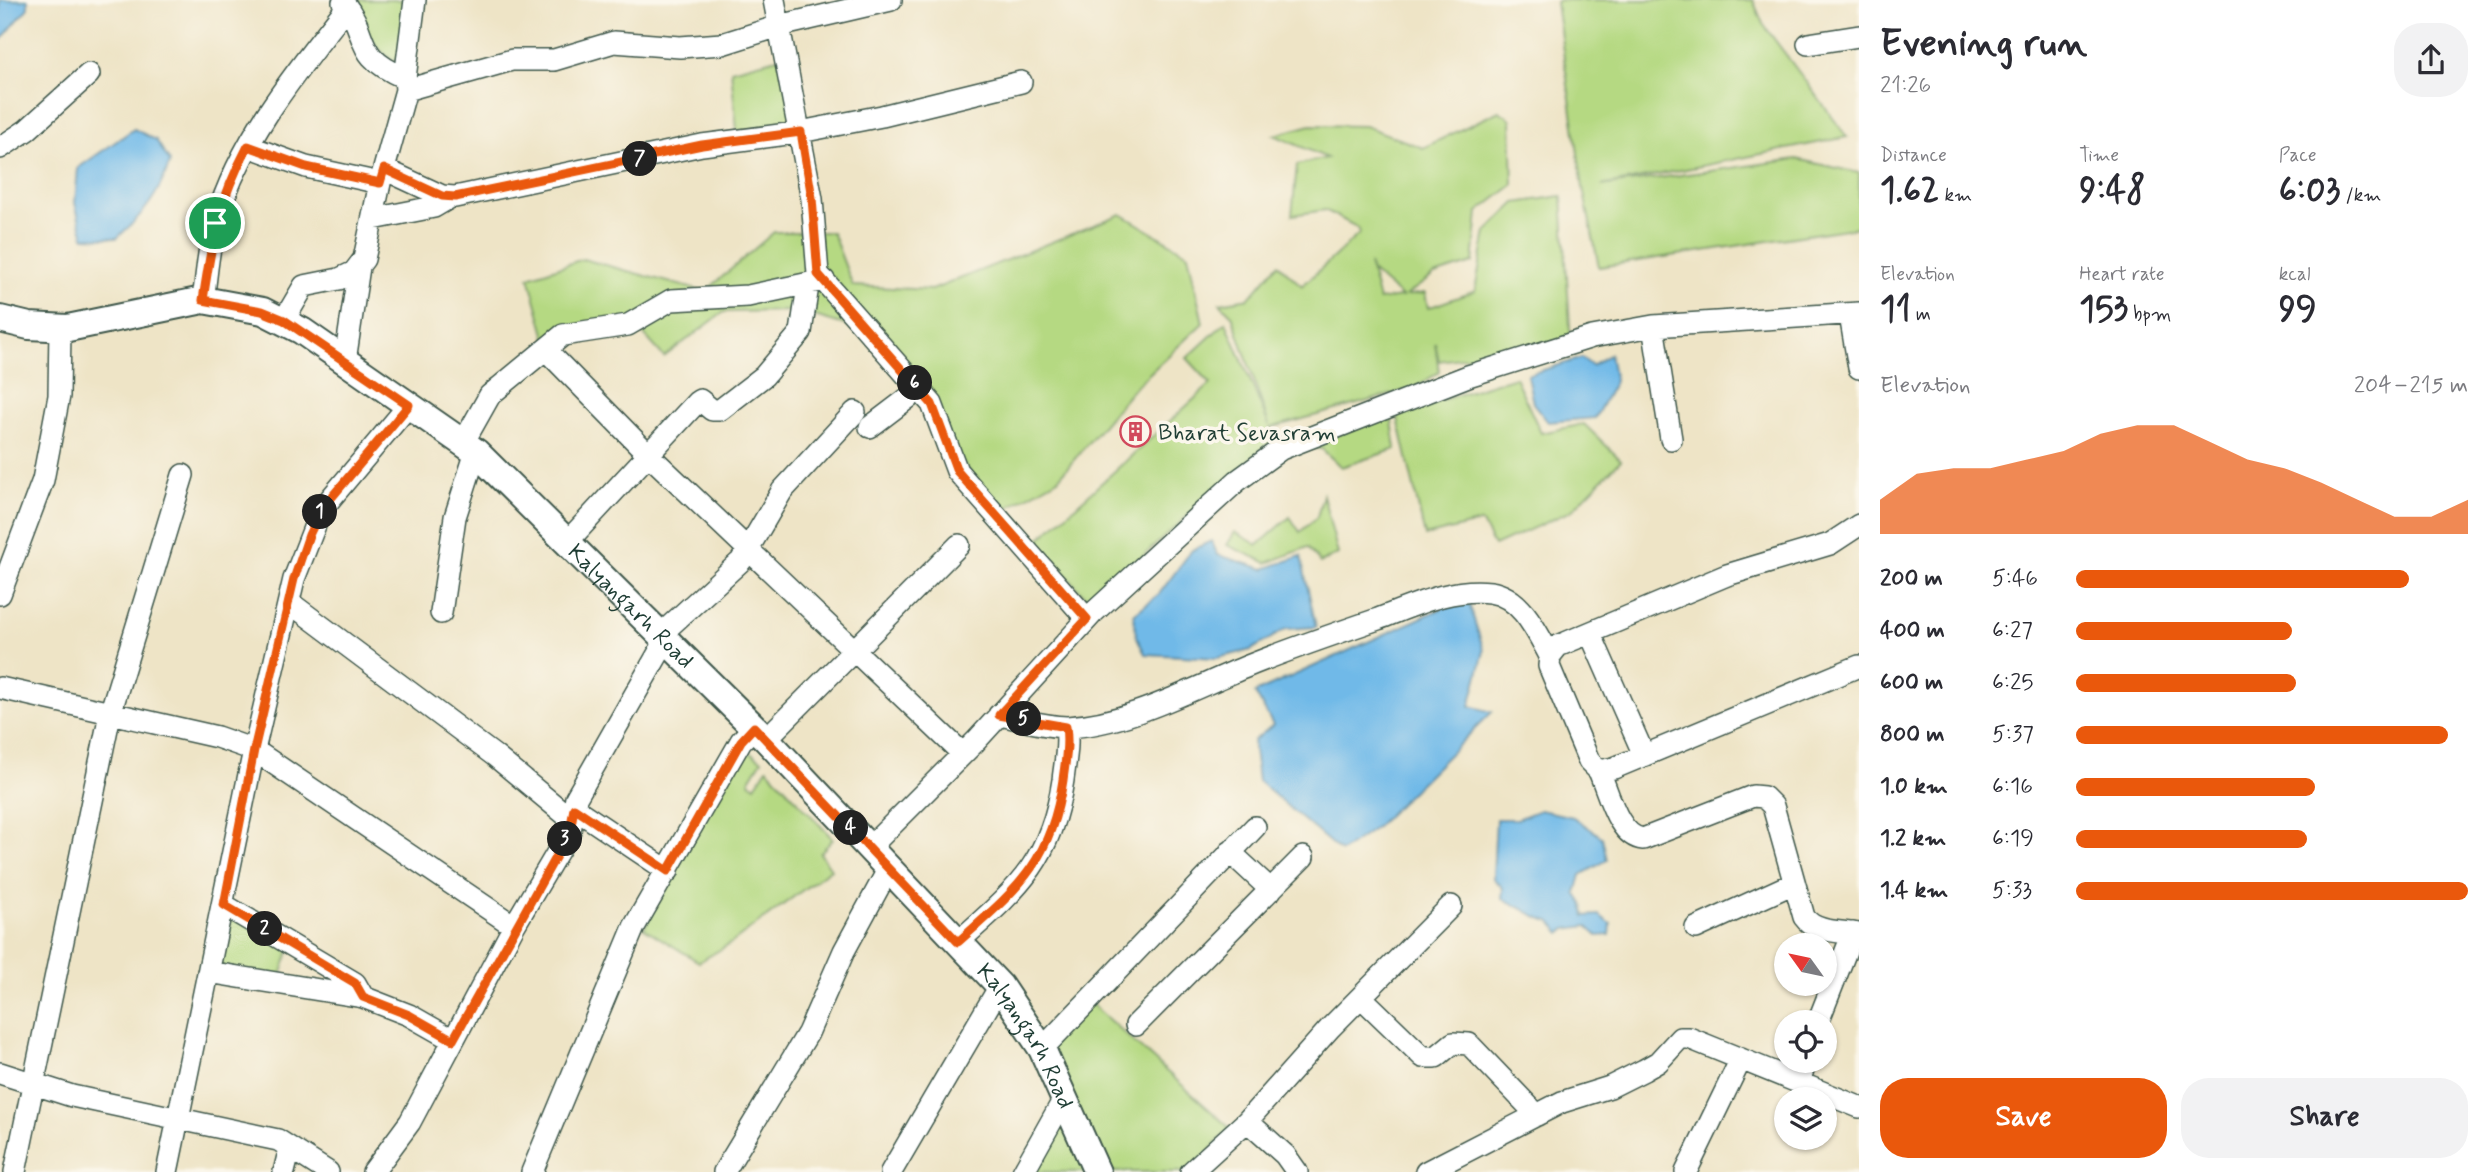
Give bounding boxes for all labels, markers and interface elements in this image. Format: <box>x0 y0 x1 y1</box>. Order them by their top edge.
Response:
text: Evening run <box>1880 20 2087 69</box>
button: share <box>2394 23 2468 97</box>
text: 21:26 <box>1880 71 1931 101</box>
pin: 7 <box>622 142 658 176</box>
text: Distance <box>1880 143 1947 168</box>
text: Time <box>2079 143 2119 168</box>
text: Pace <box>2279 143 2316 168</box>
text: 7 <box>634 146 645 171</box>
text: 1.62 <box>1880 168 1939 214</box>
text: 9:48 <box>2079 168 2145 214</box>
text: 6:03 <box>2279 168 2340 214</box>
text: km <box>1939 183 1972 208</box>
text: /km <box>2340 183 2381 208</box>
pin <box>185 193 245 253</box>
icon: arrive <box>196 204 234 242</box>
text: Elevation <box>1880 262 1955 287</box>
text: Heart rate <box>2079 262 2165 287</box>
text: kcal <box>2279 262 2311 287</box>
text: 11 <box>1880 287 1911 333</box>
text: 153 <box>2079 287 2128 333</box>
text: 99 <box>2279 287 2317 333</box>
text: m <box>1911 302 1931 327</box>
text: bpm <box>2128 302 2171 327</box>
pin: 6 <box>898 366 932 400</box>
text: 6 <box>910 370 919 395</box>
text: Elevation <box>1880 371 1971 401</box>
text: 204–215 m <box>2354 371 2468 401</box>
building icon: Bharat Sevasram <box>1118 415 1152 449</box>
place label: Bharat Sevasram <box>1158 419 1336 449</box>
pin: 1 <box>302 494 338 530</box>
text: 1 <box>315 499 324 524</box>
street label: Kalyangarh Road <box>560 538 699 676</box>
text: 200 m <box>1880 564 1943 594</box>
text: 5:46 <box>1992 564 2038 594</box>
text: 400 m <box>1880 616 1945 646</box>
text: 6:27 <box>1992 616 2033 646</box>
text: 600 m <box>1880 668 1943 698</box>
text: 6:25 <box>1992 668 2033 698</box>
pin: 5 <box>1006 702 1042 736</box>
text: 5 <box>1018 706 1029 731</box>
text: 800 m <box>1880 720 1944 750</box>
text: 5:37 <box>1992 720 2034 750</box>
text: 1.0 km <box>1880 772 1948 802</box>
text: 6:16 <box>1992 772 2033 802</box>
pin: 4 <box>834 810 868 846</box>
text: 4 <box>845 815 856 840</box>
pin: 3 <box>548 822 582 856</box>
text: 1.2 km <box>1880 824 1946 854</box>
text: 6:19 <box>1992 824 2034 854</box>
text: 3 <box>560 826 569 851</box>
text: 1.4 km <box>1880 876 1948 906</box>
text: 5:33 <box>1992 876 2032 906</box>
pin: 2 <box>247 912 282 946</box>
text: 2 <box>260 916 269 941</box>
north arrow <box>1774 933 1838 996</box>
map controls <box>1774 933 1837 1150</box>
street label: Kalyangarh Road <box>969 958 1080 1114</box>
button: locate <box>1774 1010 1837 1073</box>
button: Save <box>1880 1078 2167 1158</box>
button: Share <box>2181 1078 2468 1158</box>
button: layers <box>1774 1087 1837 1150</box>

